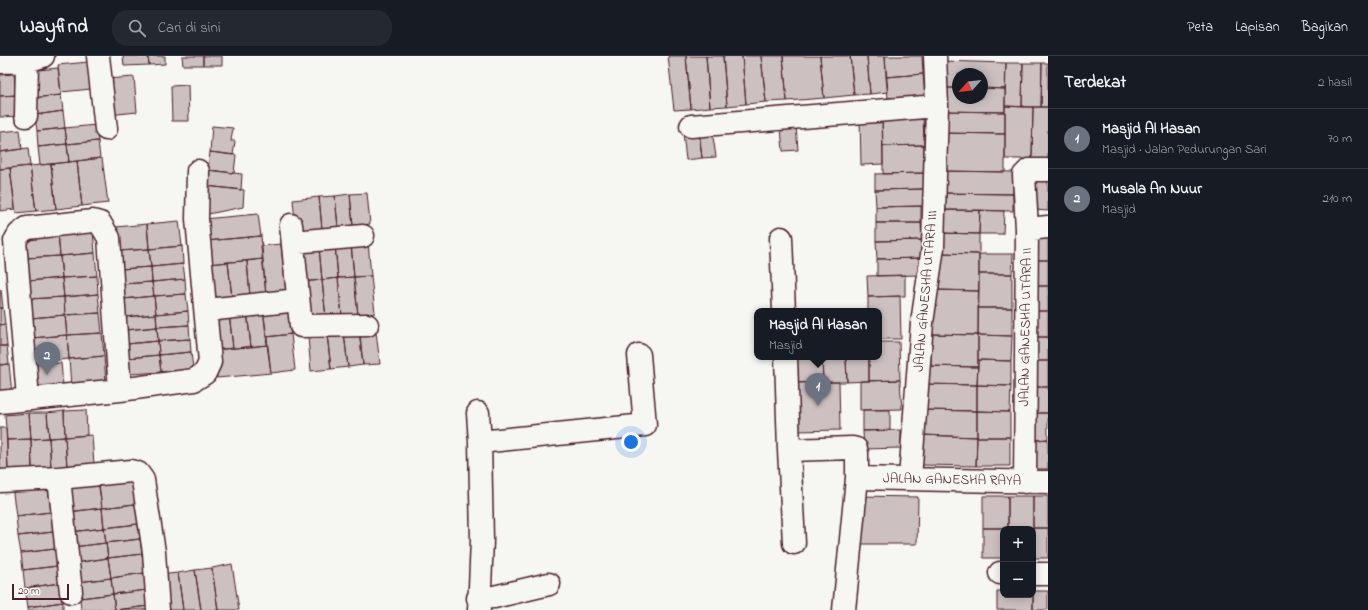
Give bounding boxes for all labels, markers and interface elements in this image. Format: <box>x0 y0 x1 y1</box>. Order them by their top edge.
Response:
search box <box>112 10 392 46</box>
text: Wayfind <box>20 14 88 41</box>
icon: search <box>126 17 148 39</box>
text: Cari di sini <box>158 17 221 39</box>
text: Peta <box>1187 17 1213 38</box>
text: Lapisan <box>1235 17 1280 38</box>
text: Bagikan <box>1302 17 1348 38</box>
north arrow <box>952 68 988 104</box>
text: Terdekat <box>1064 70 1126 95</box>
text: 2 hasil <box>1318 73 1352 92</box>
text: Masjid Al Hasan <box>1102 118 1200 140</box>
text: 1 <box>1075 129 1079 148</box>
text: 70 m <box>1328 129 1352 148</box>
text: Masjid · Jalan Pedurungan Sari <box>1102 140 1267 159</box>
text: Musala An Nuur <box>1102 178 1202 200</box>
text: 2 <box>1074 189 1080 208</box>
text: 210 m <box>1322 189 1352 208</box>
text: Masjid <box>1102 200 1136 219</box>
street label: JALAN GANESHA UTARA III <box>908 209 944 373</box>
street label: JALAN GANESHA UTARA II <box>1014 247 1038 407</box>
popup <box>754 308 882 360</box>
text: Masjid Al Hasan <box>769 314 867 336</box>
text: Masjid <box>769 336 803 355</box>
pin: 2 <box>34 342 60 375</box>
pin: 1 <box>805 373 831 406</box>
your location <box>621 432 641 452</box>
street label: JALAN GANESHA RAYA <box>883 468 1021 492</box>
map controls <box>1000 526 1036 598</box>
button: + <box>1000 526 1036 562</box>
button: − <box>1000 562 1036 598</box>
scale bar <box>12 582 69 601</box>
text: 20 m <box>18 583 40 599</box>

